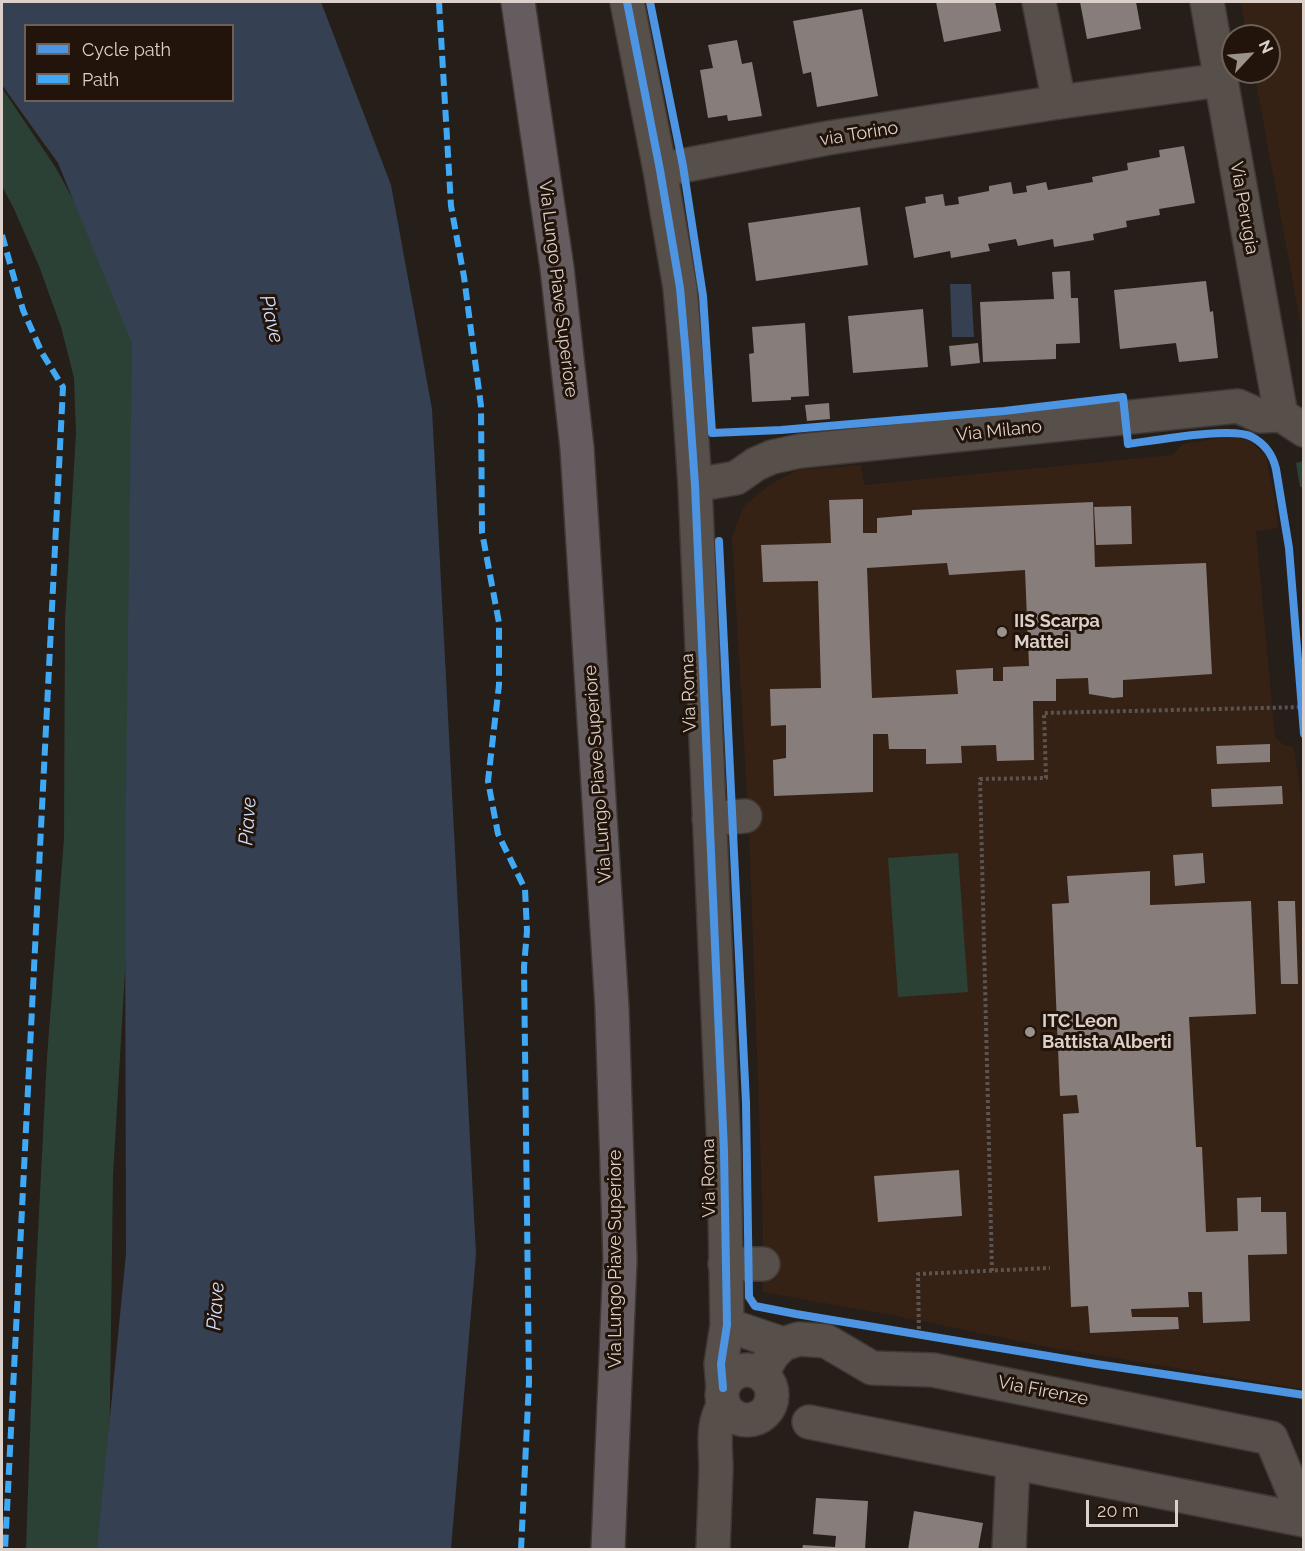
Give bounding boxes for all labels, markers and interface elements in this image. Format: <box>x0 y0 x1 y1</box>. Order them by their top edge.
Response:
legend <box>24 24 234 102</box>
north arrow <box>1221 24 1281 84</box>
text: N <box>1255 37 1277 56</box>
text: Cycle path <box>82 39 171 60</box>
text: Path <box>82 69 119 90</box>
street label: via Torino <box>818 117 900 151</box>
street label: Via Perugia <box>1225 160 1263 256</box>
street label: Via Lungo Piave Superiore <box>534 179 582 399</box>
water label: Piave <box>254 293 288 345</box>
street label: Via Milano <box>955 416 1043 446</box>
place label: IIS Scarpa Mattei <box>1014 611 1100 654</box>
marker: IIS Scarpa Mattei <box>995 625 1009 639</box>
street label: Via Roma <box>677 653 701 733</box>
street label: Via Lungo Piave Superiore <box>580 664 616 884</box>
water label: Piave <box>234 796 262 846</box>
place label: ITC Leon Battista Alberti <box>1042 1011 1172 1054</box>
marker: ITC Leon Battista Alberti <box>1023 1025 1037 1039</box>
street label: Via Roma <box>698 1138 720 1218</box>
street label: Via Lungo Piave Superiore <box>605 1150 627 1368</box>
water label: Piave <box>202 1281 230 1331</box>
street label: Via Firenze <box>996 1372 1090 1410</box>
scale bar <box>1089 1488 1180 1526</box>
text: 20 m <box>1097 1500 1139 1521</box>

